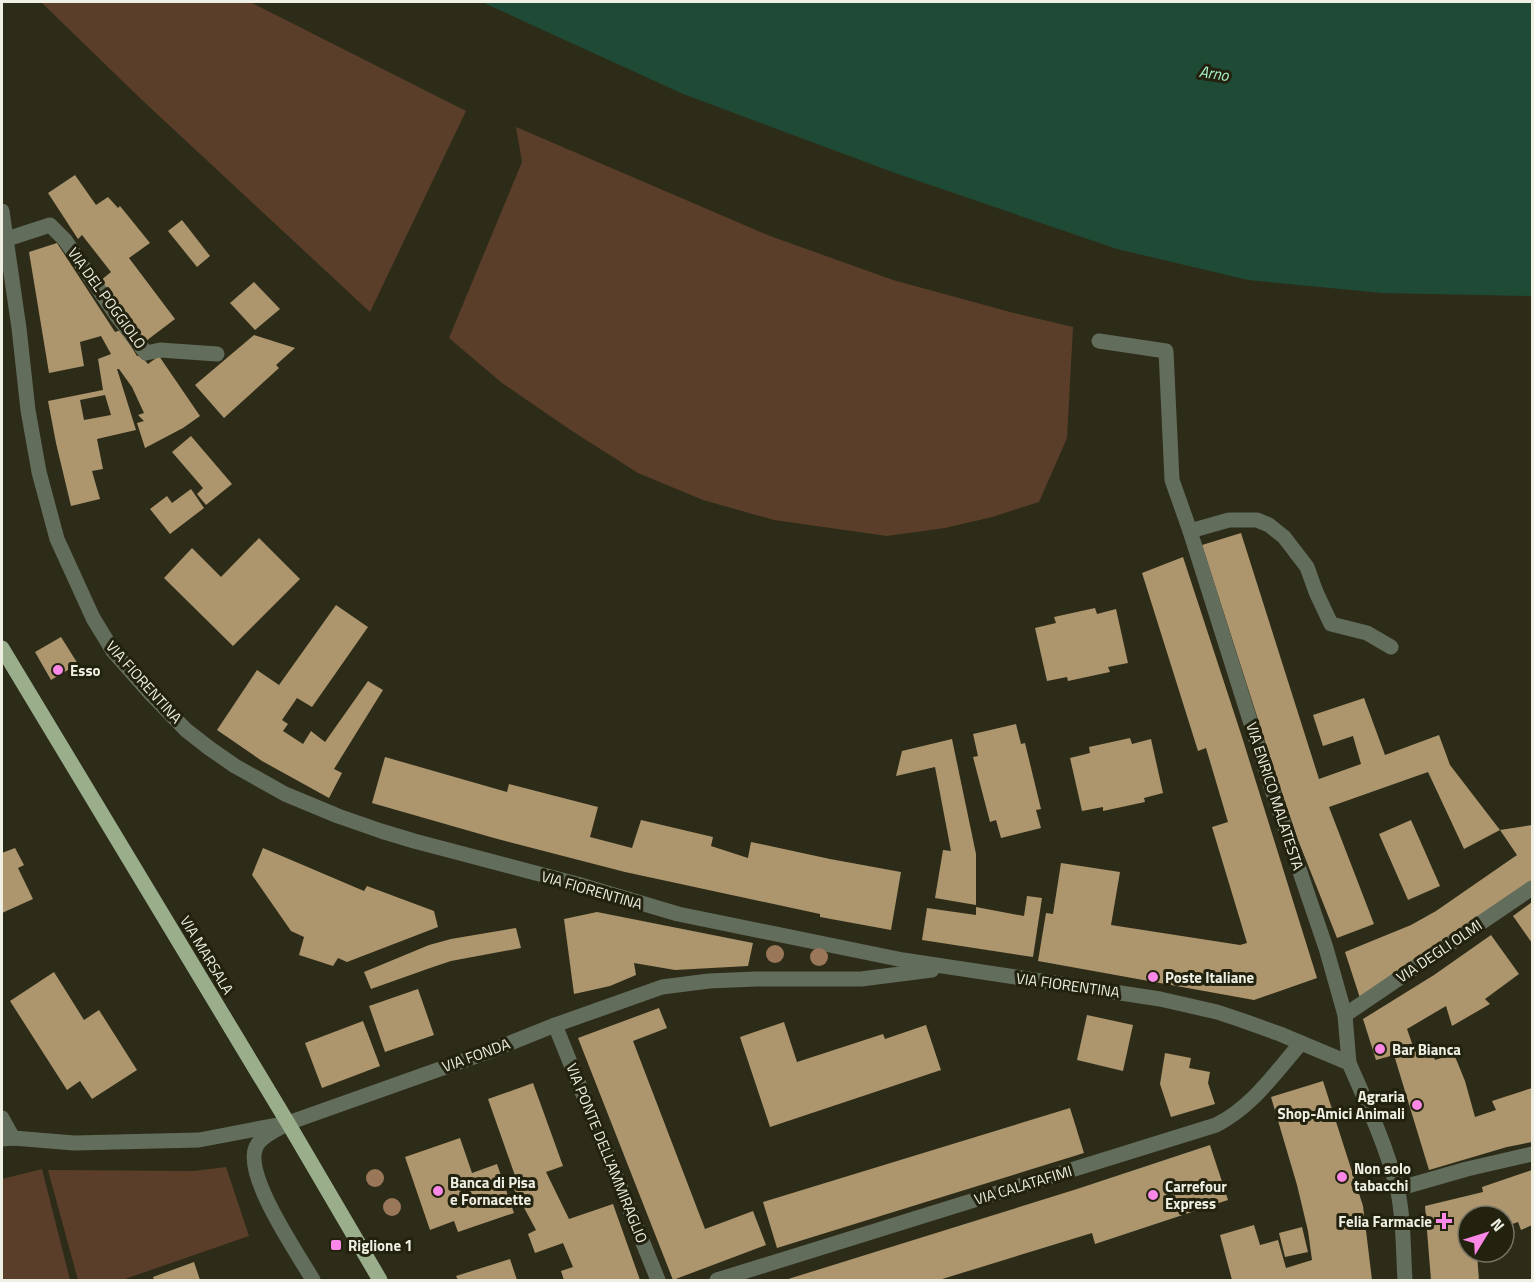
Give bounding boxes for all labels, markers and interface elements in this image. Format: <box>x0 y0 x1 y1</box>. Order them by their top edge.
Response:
water label: Arno <box>1198 59 1232 87</box>
street label: VIA DEL POGGIOLO <box>62 242 152 354</box>
street label: VIA FIORENTINA <box>100 635 188 729</box>
place label: Esso <box>70 659 100 682</box>
marker: Esso <box>51 663 65 677</box>
street label: VIA ENRICO MALATESTA <box>1240 719 1310 873</box>
street label: VIA FIORENTINA <box>539 865 645 915</box>
street label: VIA MARSALA <box>174 911 240 999</box>
street label: VIA DEGLI OLMI <box>1391 914 1487 988</box>
street label: VIA FIORENTINA <box>1015 966 1121 1004</box>
place label: Poste Italiane <box>1165 966 1255 989</box>
marker: Poste Italiane <box>1146 970 1160 984</box>
street label: VIA FONDA <box>439 1032 513 1078</box>
place label: Bar Bianca <box>1392 1038 1461 1061</box>
marker: Bar Bianca <box>1373 1042 1387 1056</box>
street label: VIA PONTE DELL'AMMIRAGLIO <box>560 1060 654 1247</box>
place label: Agraria Shop-Amici Animali <box>1278 1085 1405 1125</box>
marker: Agraria Shop-Amici Animali <box>1410 1098 1424 1112</box>
place label: Non solo tabacchi <box>1354 1157 1411 1197</box>
street label: VIA CALATAFIMI <box>971 1159 1075 1211</box>
marker: Non solo tabacchi <box>1335 1170 1349 1184</box>
place label: Banca di Pisa e Fornacette <box>450 1171 536 1211</box>
place label: Carrefour Express <box>1165 1175 1227 1215</box>
marker: Banca di Pisa e Fornacette <box>431 1184 445 1198</box>
marker: Carrefour Express <box>1146 1188 1160 1202</box>
north arrow <box>1456 1204 1516 1264</box>
place label: Felia Farmacie <box>1338 1210 1432 1233</box>
text: N <box>1485 1213 1511 1237</box>
marker: Felia Farmacie <box>1437 1214 1451 1228</box>
place label: Riglione 1 <box>348 1234 413 1257</box>
marker: Riglione 1 <box>329 1238 343 1252</box>

